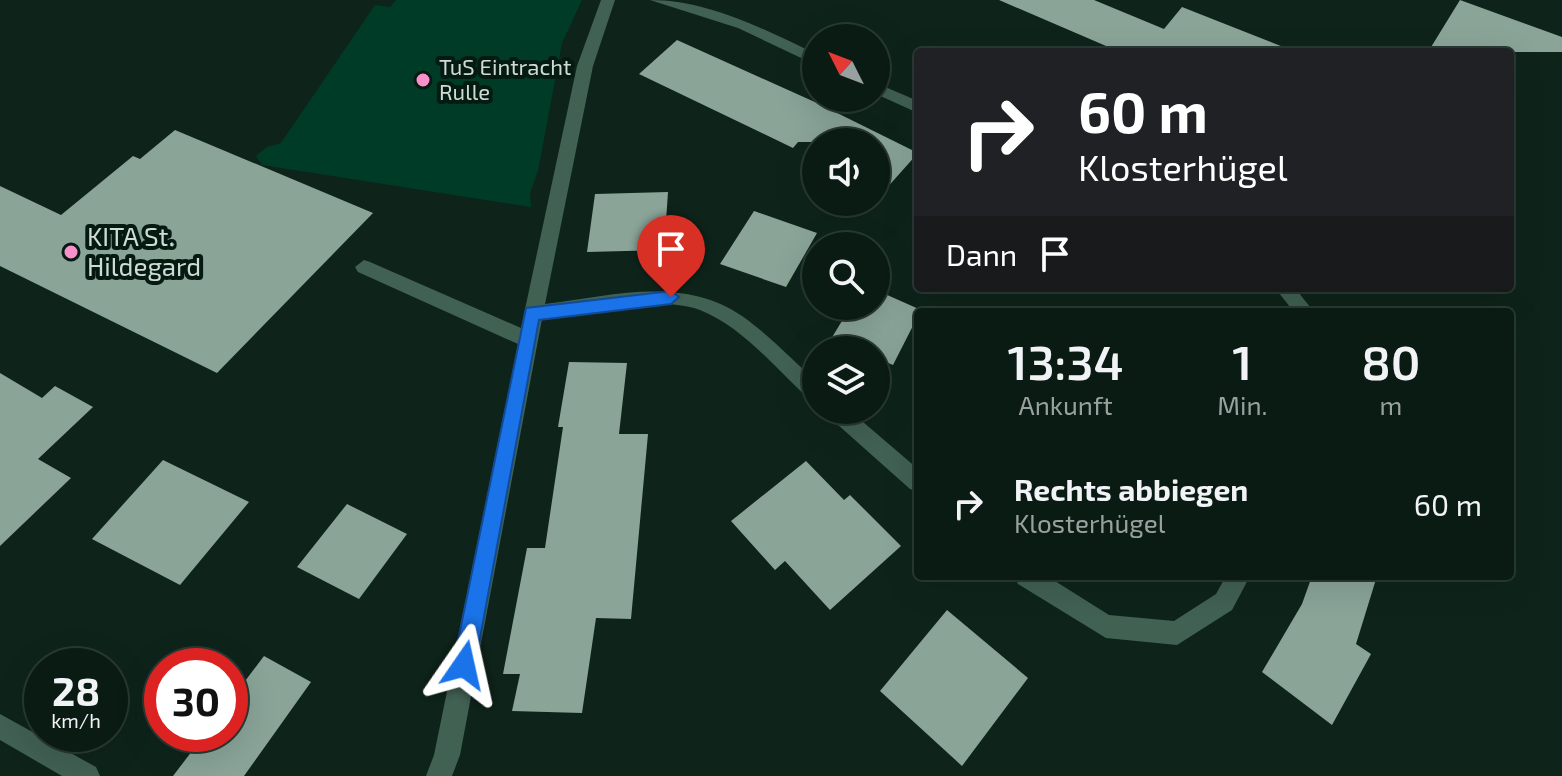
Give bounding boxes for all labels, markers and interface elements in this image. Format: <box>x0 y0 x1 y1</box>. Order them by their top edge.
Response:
north arrow <box>802 24 890 112</box>
map controls <box>802 24 890 424</box>
place label: TuS Eintracht Rulle <box>439 53 571 104</box>
marker: TuS Eintracht Rulle <box>414 71 432 89</box>
text: 60 m <box>1078 77 1208 144</box>
icon: right <box>946 80 1050 184</box>
button: sound <box>802 128 890 216</box>
text: Klosterhügel <box>1078 145 1288 188</box>
pin <box>637 215 705 297</box>
place label: KITA St. Hildegard <box>87 220 201 281</box>
icon: arrive <box>649 227 693 271</box>
button: search <box>802 232 890 320</box>
icon: arrive <box>1033 232 1077 276</box>
text: Dann <box>946 236 1017 272</box>
marker: KITA St. Hildegard <box>62 243 80 261</box>
text: 13:34 <box>1008 332 1124 390</box>
text: 1 <box>1232 332 1252 390</box>
text: 80 <box>1361 332 1420 390</box>
button: layers <box>802 336 890 424</box>
text: Ankunft <box>1019 389 1113 420</box>
text: Min. <box>1217 389 1268 420</box>
text: m <box>1379 389 1402 420</box>
text: Rechts abbiegen <box>1014 471 1248 507</box>
icon: right <box>946 482 990 526</box>
text: 60 m <box>1414 486 1482 522</box>
text: Klosterhügel <box>1014 507 1165 538</box>
position arrow <box>422 623 506 707</box>
speed limit sign: 30 <box>144 648 248 752</box>
text: 28 <box>52 666 100 714</box>
text: km/h <box>51 708 101 732</box>

